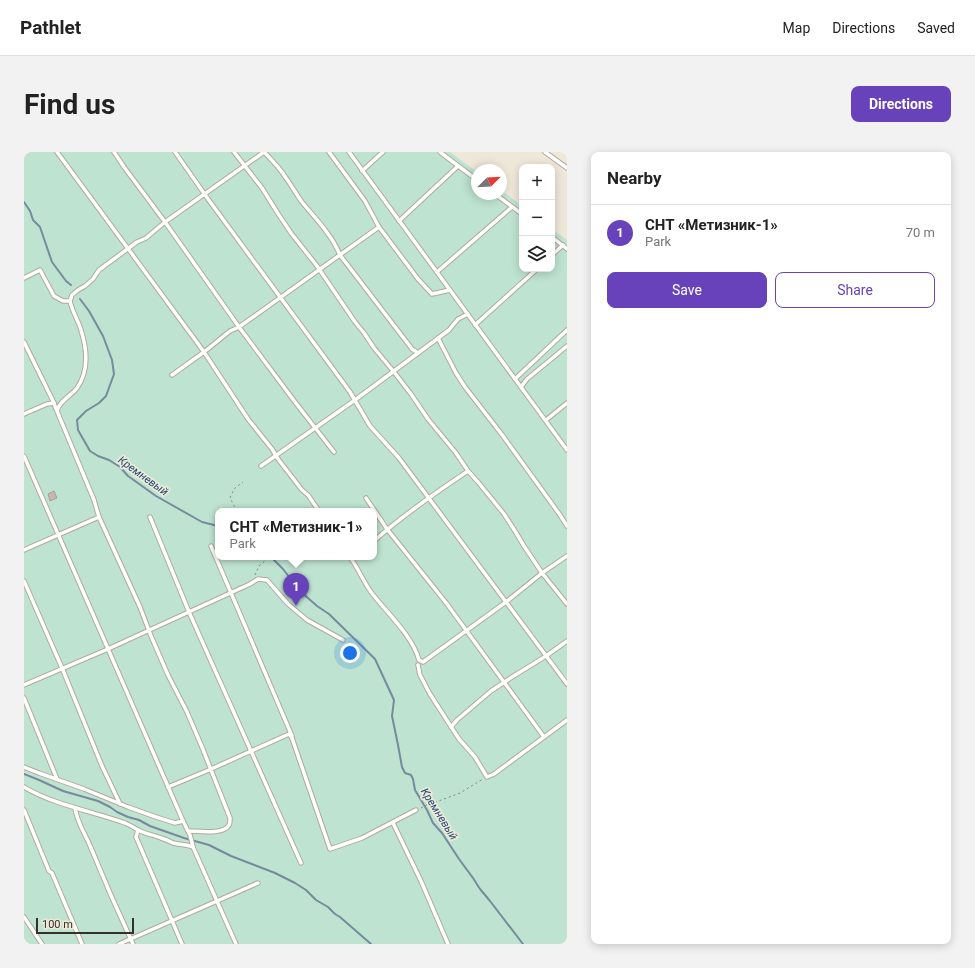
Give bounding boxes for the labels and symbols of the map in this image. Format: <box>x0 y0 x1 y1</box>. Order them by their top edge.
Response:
north arrow <box>471 164 507 200</box>
water label: Кремневый <box>115 453 171 499</box>
pin: 1 <box>283 573 309 606</box>
your location <box>340 643 360 663</box>
water label: Кремневый <box>418 786 460 842</box>
scale bar <box>36 916 134 935</box>

